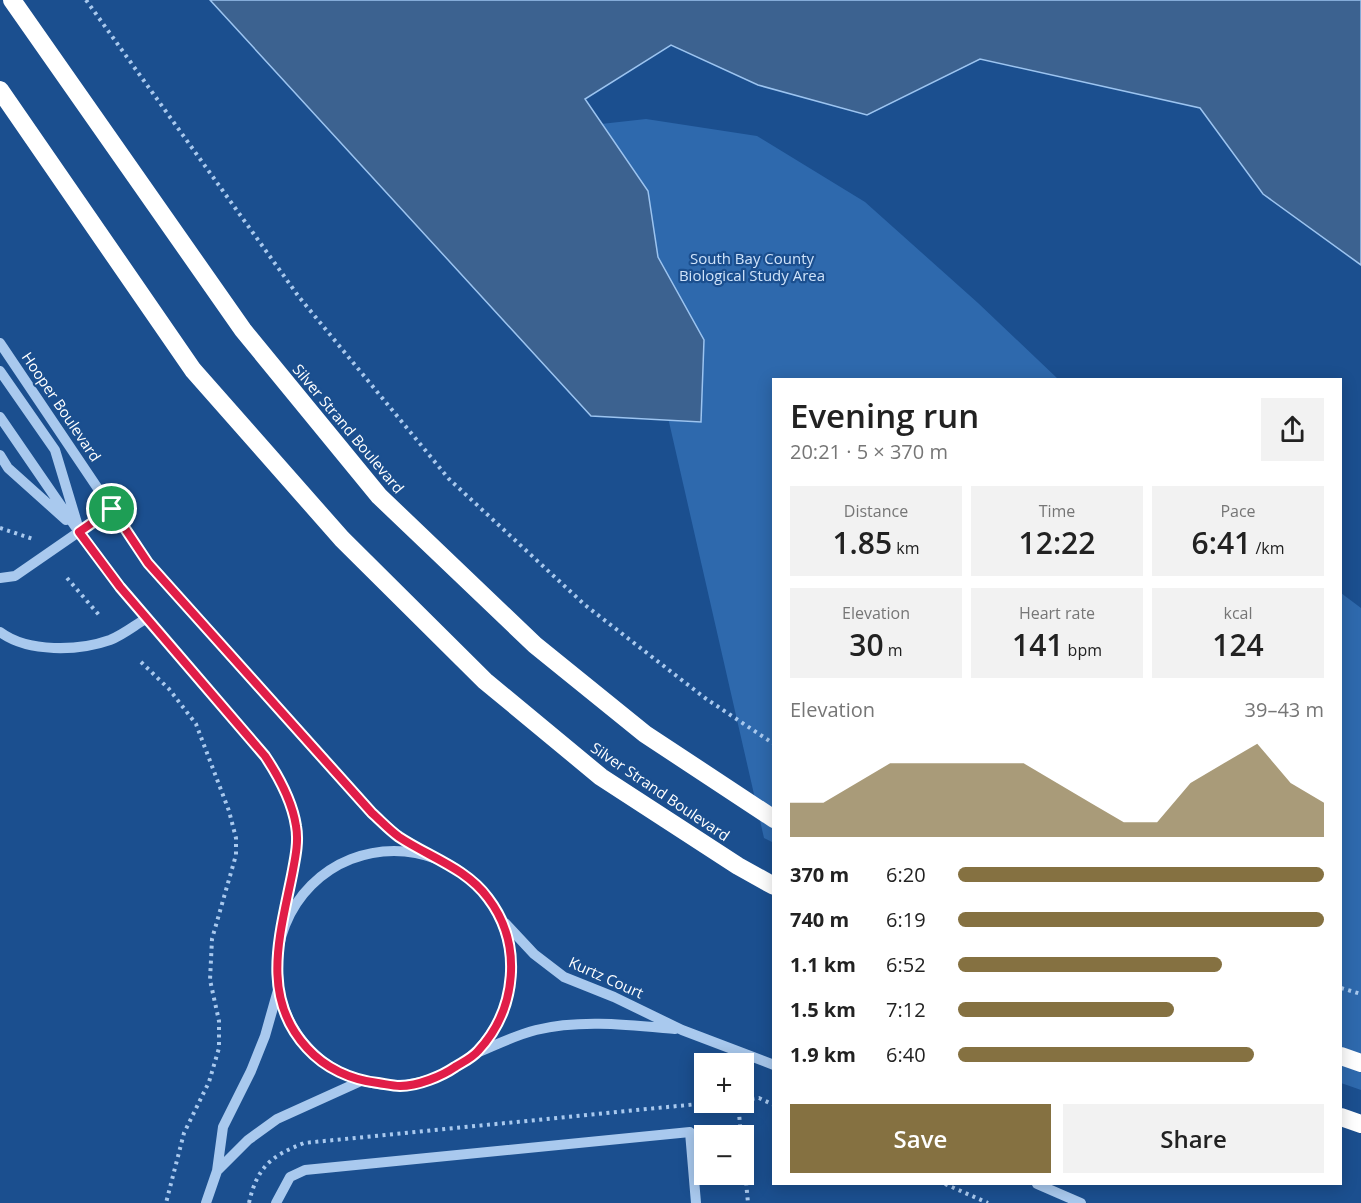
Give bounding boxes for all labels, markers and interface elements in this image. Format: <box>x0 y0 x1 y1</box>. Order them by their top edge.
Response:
park label: South Bay County Biological Study Area <box>679 248 825 285</box>
street label: Hooper Boulevard <box>18 348 106 465</box>
street label: Silver Strand Boulevard <box>289 359 409 497</box>
text: Evening run <box>790 393 979 438</box>
button: share <box>1261 398 1324 461</box>
text: 20:21 · 5 × 370 m <box>790 438 948 465</box>
pin <box>86 483 137 534</box>
icon: arrive <box>95 492 128 525</box>
text: Distance <box>844 500 908 522</box>
text: Time <box>1039 500 1075 522</box>
text: Pace <box>1220 500 1256 522</box>
text: 1.85 <box>832 522 892 563</box>
text: 12:22 <box>1019 522 1095 563</box>
text: 6:41 <box>1192 522 1251 563</box>
text: km <box>892 537 920 559</box>
text: /km <box>1251 537 1284 559</box>
text: Elevation <box>842 602 910 624</box>
text: Heart rate <box>1019 602 1095 624</box>
text: kcal <box>1224 602 1253 624</box>
text: 30 <box>849 624 884 665</box>
text: 141 <box>1012 624 1063 665</box>
text: 124 <box>1212 624 1264 665</box>
text: m <box>884 639 903 661</box>
text: bpm <box>1063 639 1102 661</box>
text: Elevation <box>790 696 875 723</box>
text: 39–43 m <box>1245 696 1324 723</box>
street label: Silver Strand Boulevard <box>587 737 734 845</box>
text: 370 m <box>790 861 849 888</box>
text: 6:20 <box>886 861 926 888</box>
text: 740 m <box>790 906 849 933</box>
text: 6:19 <box>886 906 926 933</box>
text: 1.1 km <box>790 951 856 978</box>
text: 6:52 <box>886 951 926 978</box>
street label: Kurtz Court <box>566 952 647 1002</box>
text: 1.5 km <box>790 996 856 1023</box>
text: 7:12 <box>886 996 926 1023</box>
text: 1.9 km <box>790 1041 856 1068</box>
text: 6:40 <box>886 1041 926 1068</box>
map controls <box>694 1053 754 1185</box>
button: + <box>694 1053 754 1113</box>
button: Save <box>790 1104 1051 1173</box>
button: Share <box>1063 1104 1324 1173</box>
button: − <box>694 1125 754 1185</box>

